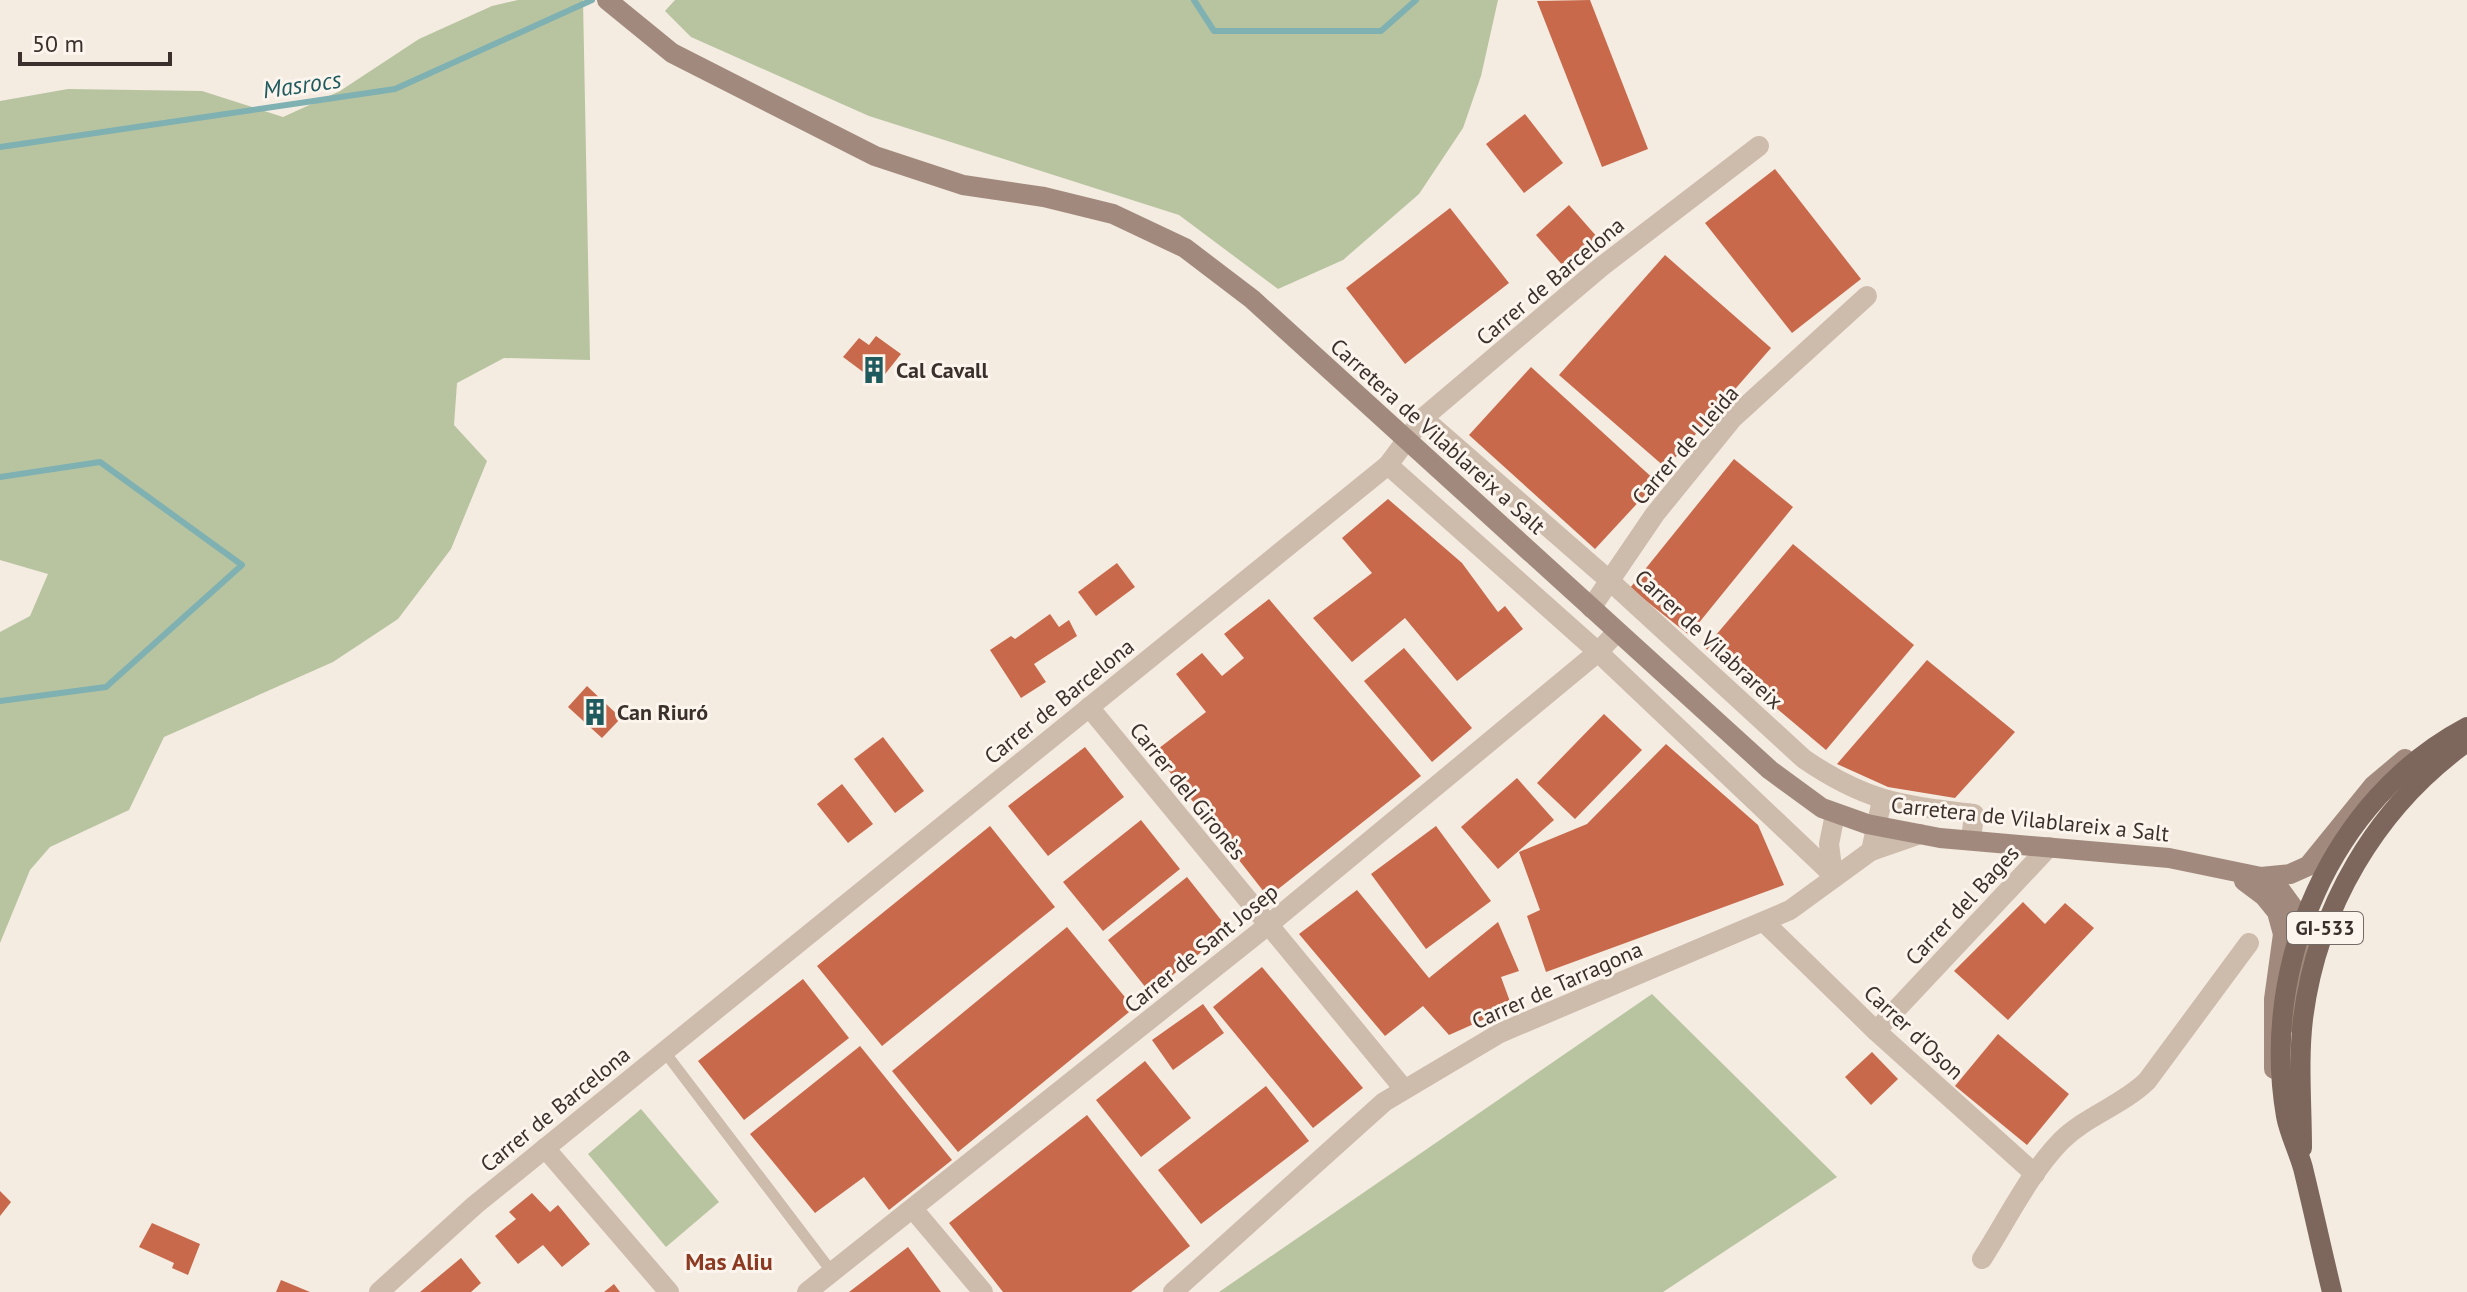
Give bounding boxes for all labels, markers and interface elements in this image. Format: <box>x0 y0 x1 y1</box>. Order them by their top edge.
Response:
scale bar <box>20 16 170 66</box>
text: 50 m <box>32 28 84 59</box>
water label: Masrocs <box>261 64 344 105</box>
street label: Carrer de Barcelona <box>1470 211 1630 351</box>
street label: Carretera de Vilablareix a Salt <box>1325 332 1552 540</box>
building icon: Cal Cavall <box>859 355 889 385</box>
place label: Cal Cavall <box>896 356 989 384</box>
street label: Carrer de Lleida <box>1626 380 1744 510</box>
street label: Carrer de Vilabrareix <box>1629 563 1789 715</box>
street label: Carrer de Barcelona <box>979 632 1139 770</box>
building icon: Can Riuró <box>580 697 610 727</box>
place label: Can Riuró <box>617 698 708 726</box>
street label: Carrer del Gironès <box>1124 717 1252 865</box>
street label: Carretera de Vilablareix a Salt <box>1890 790 2171 848</box>
street label: Carrer del Bages <box>1899 839 2025 971</box>
street label: Carrer de Sant Josep <box>1118 877 1284 1019</box>
road number: GI-533 <box>2287 912 2363 944</box>
street label: Carrer de Tarragona <box>1467 935 1647 1035</box>
street label: Carrer d'Oson <box>1858 979 1970 1085</box>
street label: Carrer de Barcelona <box>475 1040 635 1178</box>
district label: Mas Aliu <box>685 1246 773 1277</box>

